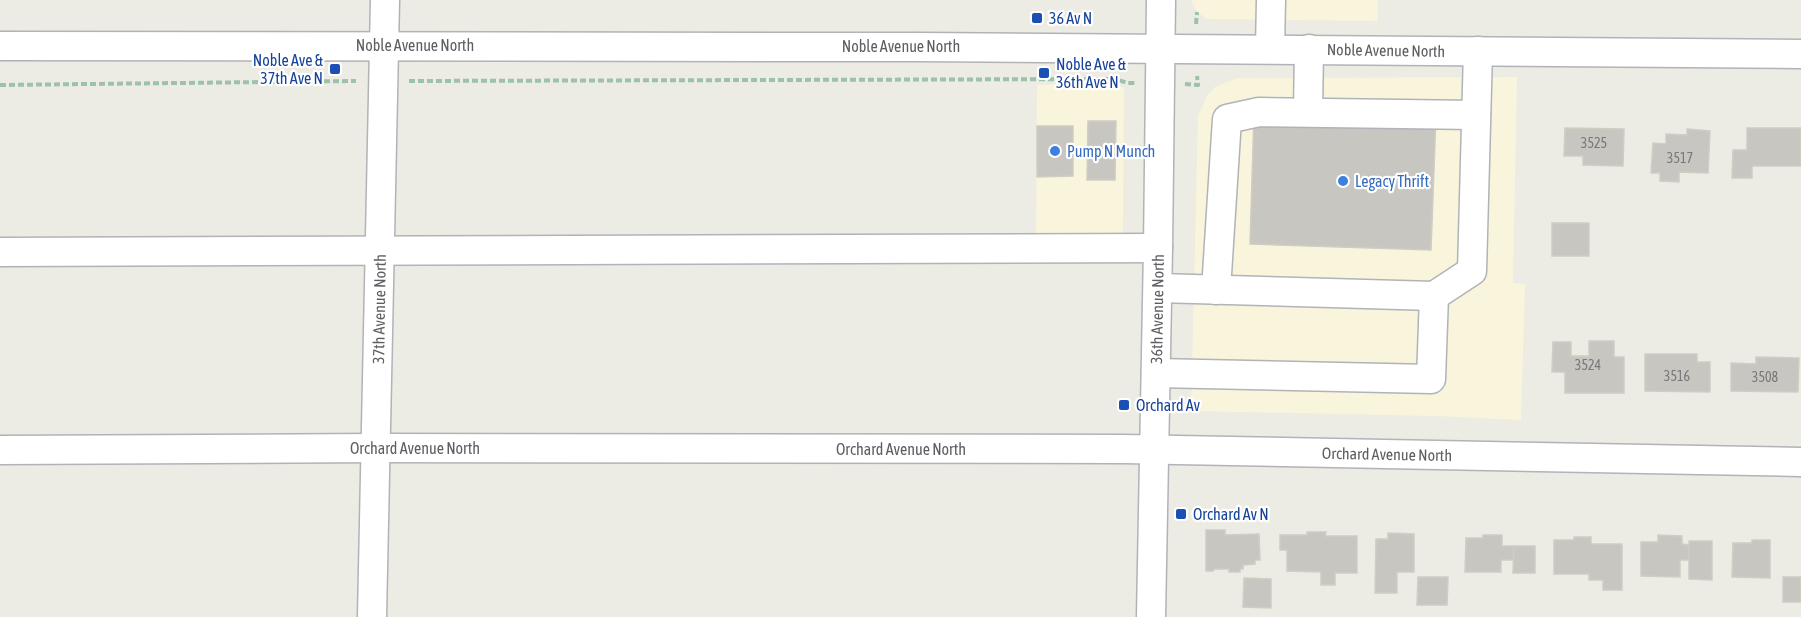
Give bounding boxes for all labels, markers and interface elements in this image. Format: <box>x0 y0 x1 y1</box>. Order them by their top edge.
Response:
place label: 36 Av N <box>1049 9 1092 27</box>
marker: 36 Av N <box>1030 11 1044 25</box>
street label: Noble Avenue North <box>356 36 474 54</box>
street label: Noble Avenue North <box>842 37 960 55</box>
street label: Noble Avenue North <box>1327 40 1445 60</box>
place label: Noble Ave & 37th Ave N <box>253 51 324 87</box>
place label: Noble Ave & 36th Ave N <box>1056 55 1127 91</box>
marker: Noble Ave & 37th Ave N <box>328 62 342 76</box>
marker: Noble Ave & 36th Ave N <box>1037 66 1051 80</box>
house number: 3525 <box>1581 135 1607 151</box>
place label: Pump N Munch <box>1067 142 1155 161</box>
marker: Pump N Munch <box>1048 144 1062 158</box>
house number: 3517 <box>1667 150 1693 166</box>
place label: Legacy Thrift <box>1355 172 1429 191</box>
marker: Legacy Thrift <box>1336 174 1350 188</box>
street label: 37th Avenue North <box>369 254 389 364</box>
street label: 36th Avenue North <box>1147 254 1167 364</box>
house number: 3524 <box>1575 357 1602 373</box>
house number: 3516 <box>1664 368 1691 384</box>
house number: 3508 <box>1752 369 1779 385</box>
place label: Orchard Av <box>1136 396 1201 414</box>
marker: Orchard Av <box>1117 398 1131 412</box>
street label: Orchard Avenue North <box>350 439 480 457</box>
street label: Orchard Avenue North <box>836 440 966 458</box>
street label: Orchard Avenue North <box>1322 444 1452 464</box>
place label: Orchard Av N <box>1193 505 1269 523</box>
marker: Orchard Av N <box>1174 507 1188 521</box>

